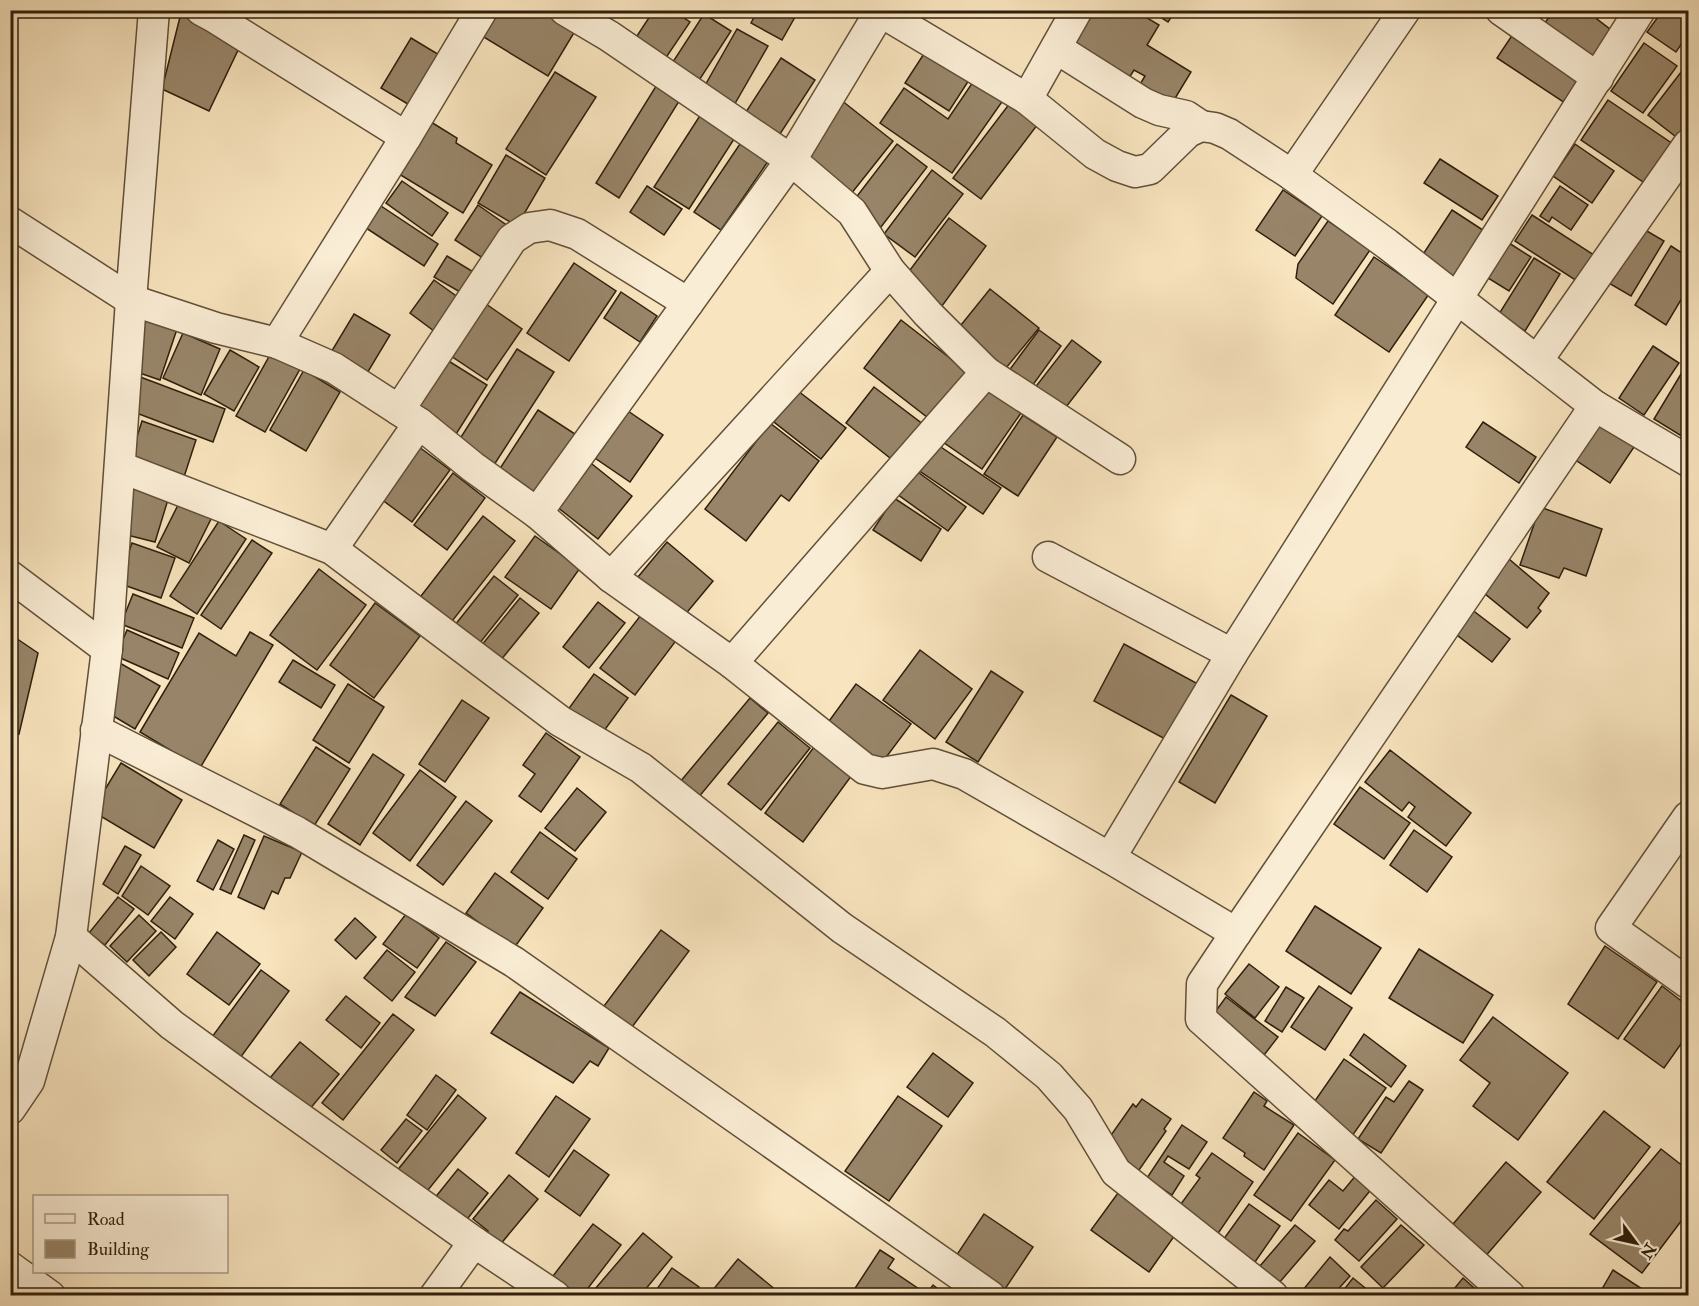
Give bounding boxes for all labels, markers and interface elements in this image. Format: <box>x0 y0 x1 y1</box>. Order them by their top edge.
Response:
legend <box>33 1195 228 1273</box>
text: Road <box>87 1208 125 1231</box>
north arrow <box>1606 1213 1666 1273</box>
text: Building <box>87 1238 150 1261</box>
text: N <box>1635 1238 1661 1263</box>

